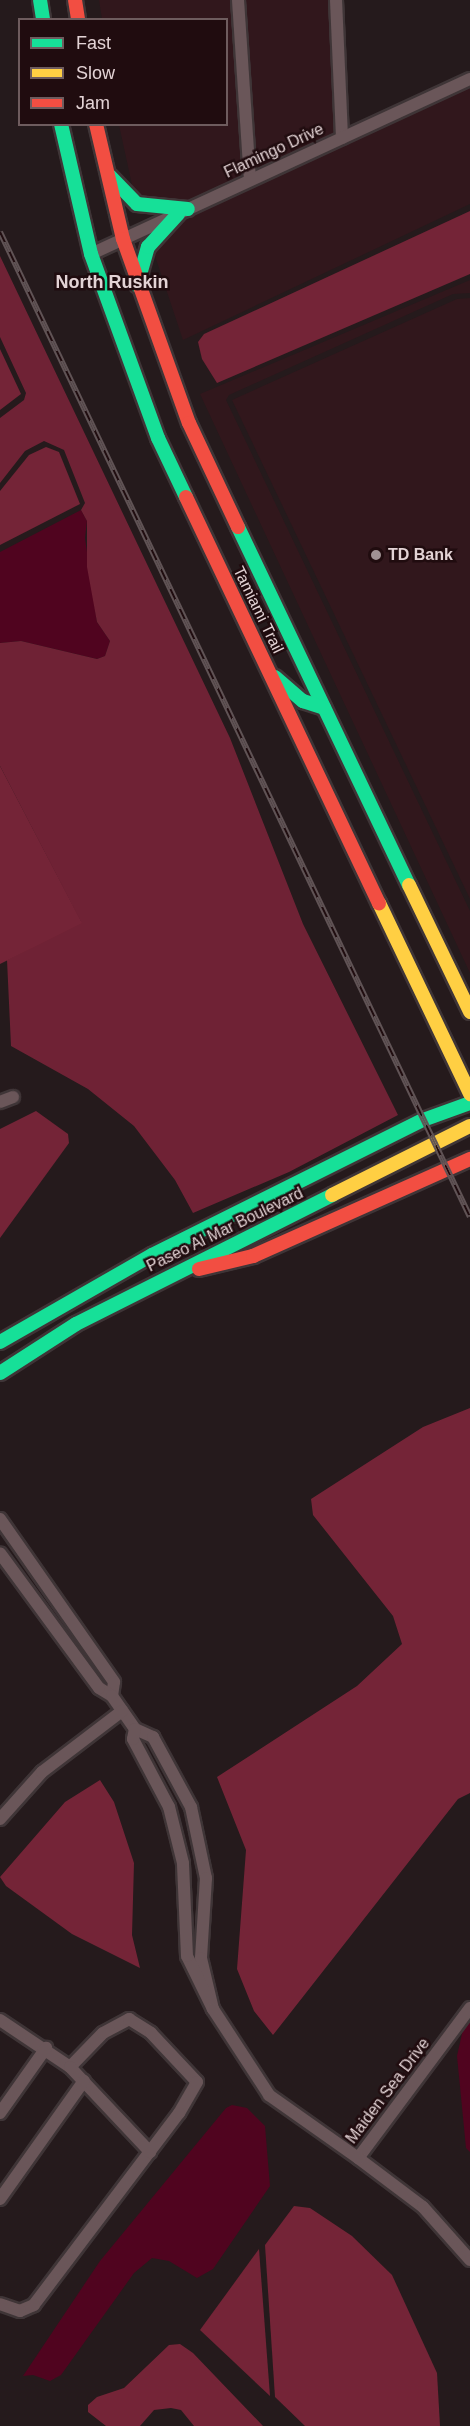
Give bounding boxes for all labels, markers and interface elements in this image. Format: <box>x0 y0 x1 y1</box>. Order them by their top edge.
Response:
legend <box>18 18 228 126</box>
text: Fast <box>76 33 111 53</box>
text: Slow <box>76 63 115 83</box>
text: Jam <box>76 93 110 113</box>
street label: Flamingo Drive <box>221 120 327 182</box>
district label: North Ruskin <box>55 271 169 293</box>
place label: TD Bank <box>388 545 453 565</box>
marker: TD Bank <box>369 548 383 562</box>
street label: Tamiami Trail <box>229 563 287 657</box>
street label: Paseo Al Mar Boulevard <box>143 1184 307 1276</box>
street label: Maiden Sea Drive <box>342 2034 434 2148</box>

